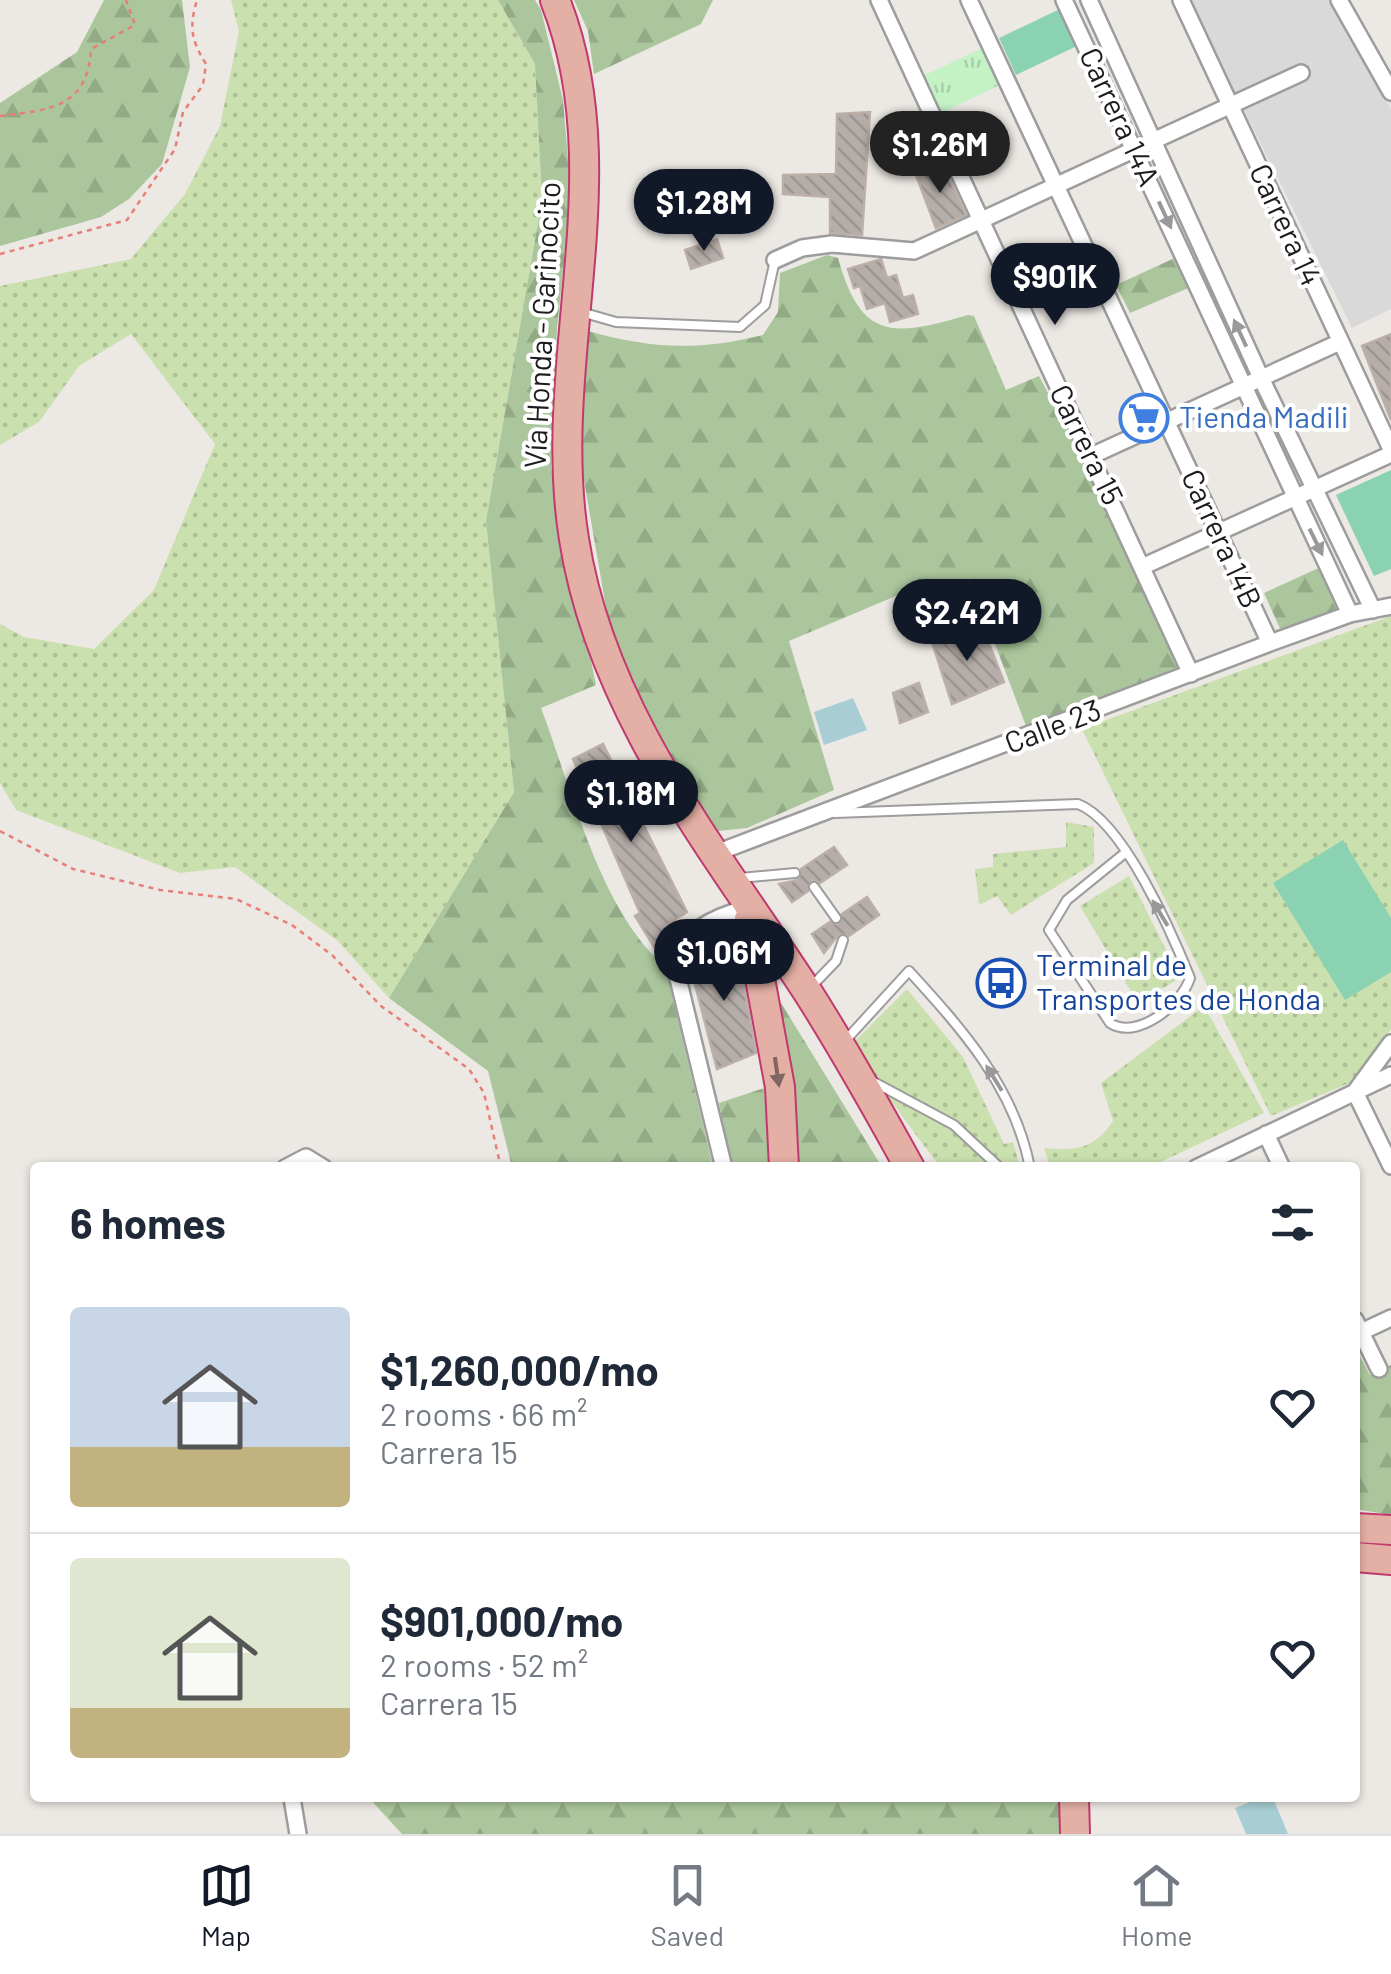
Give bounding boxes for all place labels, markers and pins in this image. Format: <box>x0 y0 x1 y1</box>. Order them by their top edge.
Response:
pin: $1.26M <box>859 111 1021 196</box>
pin: $1.28M <box>623 169 785 254</box>
pin: $901K <box>985 243 1125 328</box>
supermarket icon: Tienda Madili <box>1118 392 1170 444</box>
place label: Tienda Madili <box>1179 398 1348 434</box>
pin: $2.42M <box>886 579 1048 664</box>
pin: $1.18M <box>550 760 712 845</box>
pin: $1.06M <box>643 919 805 1004</box>
place label: Terminal de Transportes de Honda <box>1036 946 1321 1016</box>
bus stop icon: Terminal de Transportes de Honda <box>975 957 1027 1009</box>

